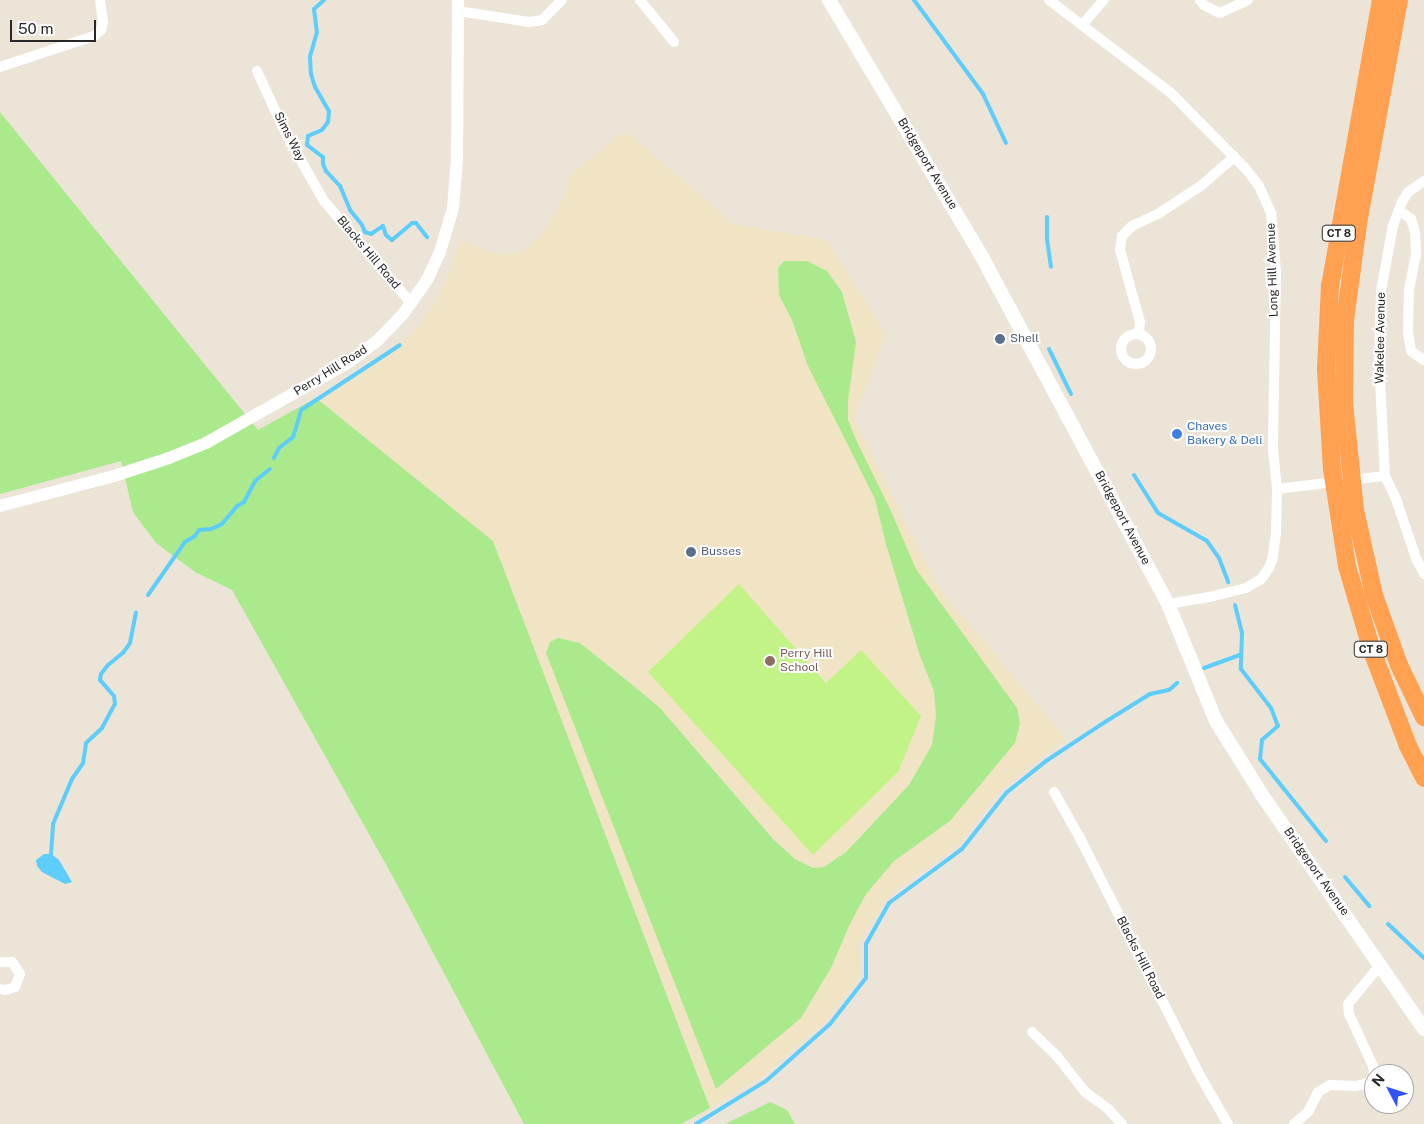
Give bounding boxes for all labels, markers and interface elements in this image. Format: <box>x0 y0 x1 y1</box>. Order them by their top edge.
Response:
scale bar <box>12 10 99 42</box>
text: 50 m <box>18 20 53 37</box>
street label: Sims Way <box>270 110 308 164</box>
street label: Bridgeport Avenue <box>894 116 960 212</box>
street label: Blacks Hill Road <box>333 214 403 292</box>
street label: Long Hill Avenue <box>1264 223 1282 317</box>
road number: CT 8 <box>1322 224 1356 242</box>
street label: Wakelee Avenue <box>1373 292 1389 384</box>
place label: Shell <box>1010 332 1039 346</box>
marker: Shell <box>994 333 1006 345</box>
street label: Perry Hill Road <box>292 343 370 399</box>
place label: Chaves Bakery & Deli <box>1187 420 1262 448</box>
marker: Chaves Bakery & Deli <box>1171 428 1183 440</box>
street label: Bridgeport Avenue <box>1091 469 1153 567</box>
place label: Busses <box>701 545 741 559</box>
marker: Busses <box>685 546 697 558</box>
road number: CT 8 <box>1354 641 1388 658</box>
place label: Perry Hill School <box>780 647 833 675</box>
marker: Perry Hill School <box>764 655 776 667</box>
street label: Bridgeport Avenue <box>1280 825 1352 919</box>
street label: Blacks Hill Road <box>1113 914 1167 1002</box>
north arrow <box>1364 1064 1414 1114</box>
text: N <box>1369 1071 1388 1089</box>

